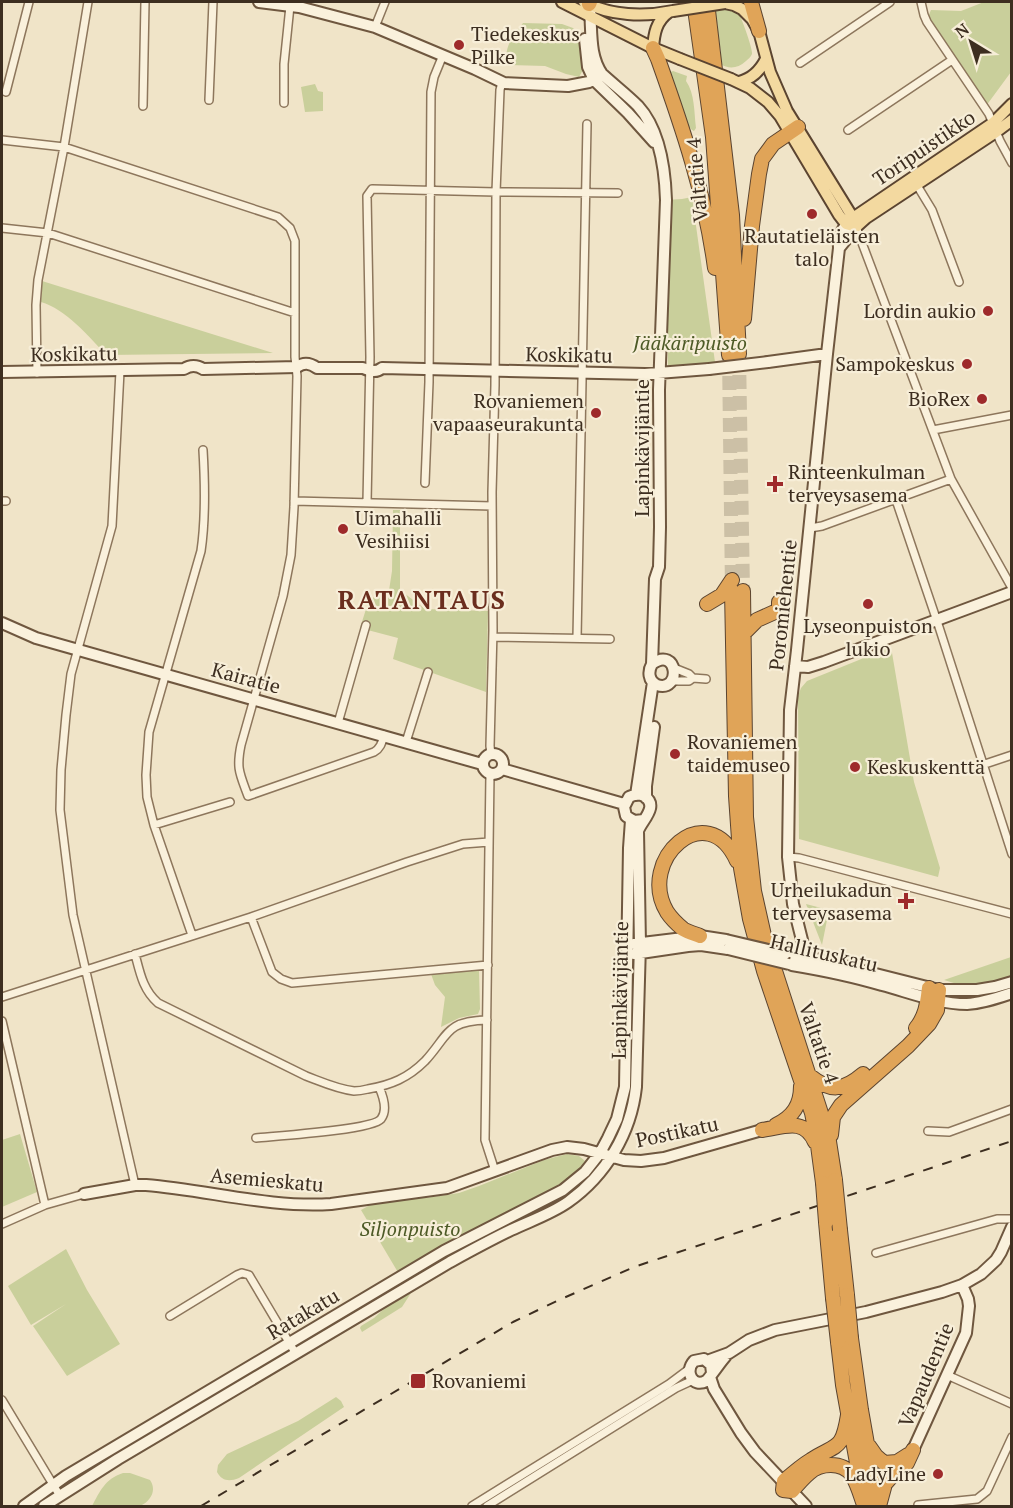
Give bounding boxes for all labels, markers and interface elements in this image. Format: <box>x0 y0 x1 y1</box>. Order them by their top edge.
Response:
north arrow <box>941 12 1001 72</box>
text: N <box>950 18 973 43</box>
place label: Tiedekeskus Pilke <box>471 20 580 70</box>
marker: Tiedekeskus Pilke <box>452 38 466 52</box>
street label: Toripuistikko <box>867 103 980 192</box>
street label: Valtatie 4 <box>679 136 714 223</box>
marker: Rautatieläisten talo <box>805 207 819 221</box>
place label: Rautatieläisten talo <box>744 222 880 272</box>
place label: Lordin aukio <box>863 297 976 324</box>
marker: Lordin aukio <box>981 304 995 318</box>
park label: Jääkäripuisto <box>632 329 747 356</box>
street label: Koskikatu <box>30 339 118 368</box>
street label: Koskikatu <box>525 340 613 369</box>
place label: Sampokeskus <box>835 350 955 377</box>
marker: Sampokeskus <box>960 357 974 371</box>
street label: Lapinkävijäntie <box>628 379 655 517</box>
place label: BioRex <box>908 385 971 412</box>
place label: Rovaniemen vapaaseurakunta <box>432 387 584 437</box>
marker: BioRex <box>975 392 989 406</box>
marker: Rovaniemen vapaaseurakunta <box>589 406 603 420</box>
place label: Rinteenkulman terveysasema <box>788 458 925 508</box>
marker: Rinteenkulman terveysasema <box>766 475 784 493</box>
place label: Uimahalli Vesihiisi <box>355 504 442 554</box>
marker: Uimahalli Vesihiisi <box>336 522 350 536</box>
street label: Poromiehentie <box>762 538 803 672</box>
district label: RATANTAUS <box>338 582 506 616</box>
marker: Lyseonpuiston lukio <box>861 597 875 611</box>
place label: Lyseonpuiston lukio <box>803 612 933 662</box>
street label: Kairatie <box>209 655 284 700</box>
place label: Rovaniemen taidemuseo <box>687 728 798 778</box>
marker: Rovaniemen taidemuseo <box>668 747 682 761</box>
place label: Keskuskenttä <box>867 753 985 780</box>
marker: Keskuskenttä <box>848 760 862 774</box>
place label: Urheilukadun terveysasema <box>771 876 892 926</box>
marker: Urheilukadun terveysasema <box>897 892 915 910</box>
street label: Lapinkävijäntie <box>605 921 634 1059</box>
street label: Hallituskatu <box>768 927 881 978</box>
street label: Valtatie 4 <box>793 998 846 1088</box>
street label: Postikatu <box>633 1110 721 1153</box>
street label: Asemieskatu <box>209 1161 325 1198</box>
park label: Siljonpuisto <box>360 1215 460 1242</box>
street label: Ratakatu <box>262 1281 344 1346</box>
street label: Vapaudentie <box>891 1318 960 1431</box>
place label: Rovaniemi <box>432 1367 527 1394</box>
marker: Rovaniemi <box>409 1372 427 1390</box>
place label: LadyLine <box>845 1460 926 1487</box>
marker: LadyLine <box>931 1467 945 1481</box>

